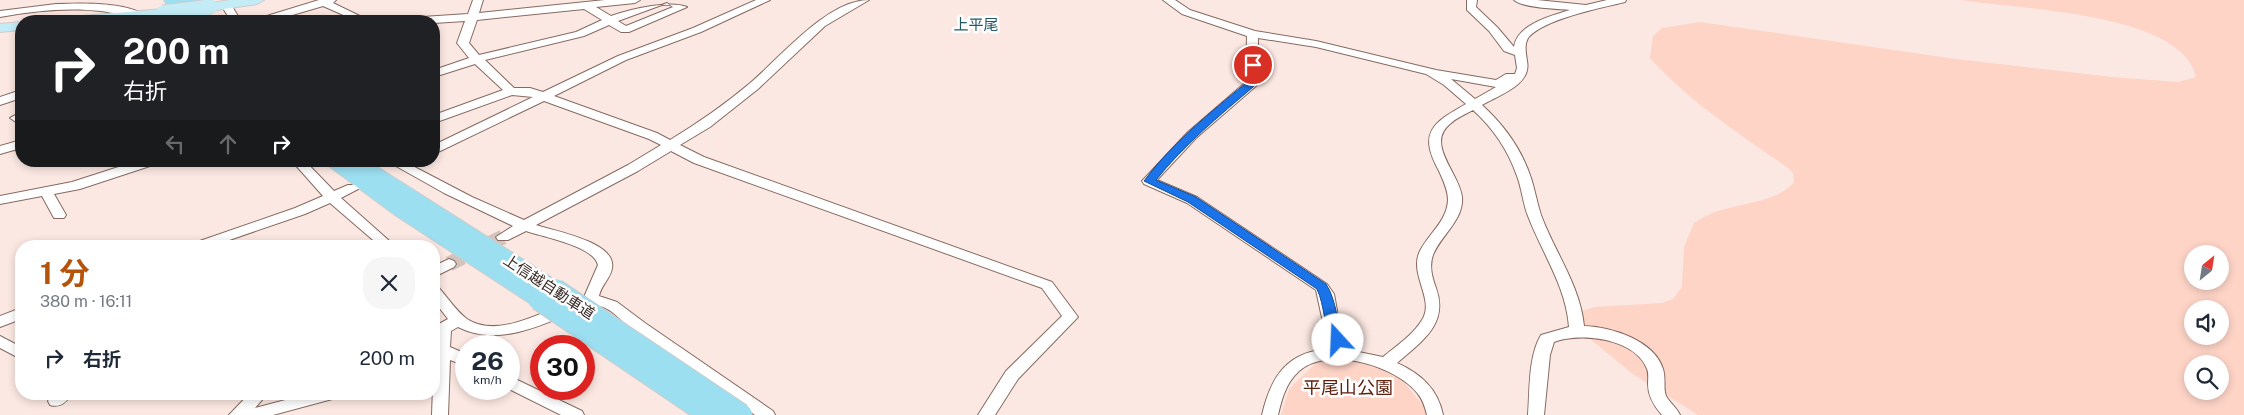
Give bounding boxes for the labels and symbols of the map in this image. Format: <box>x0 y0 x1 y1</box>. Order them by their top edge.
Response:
district label: 上平尾 <box>953 16 999 33</box>
pin <box>1232 44 1274 86</box>
north arrow <box>2184 245 2229 290</box>
street label: 上信越自動車道 <box>501 251 598 322</box>
position arrow <box>1311 313 1363 365</box>
speed limit sign: 30 <box>530 335 595 400</box>
park label: 平尾山公園 <box>1303 377 1393 398</box>

